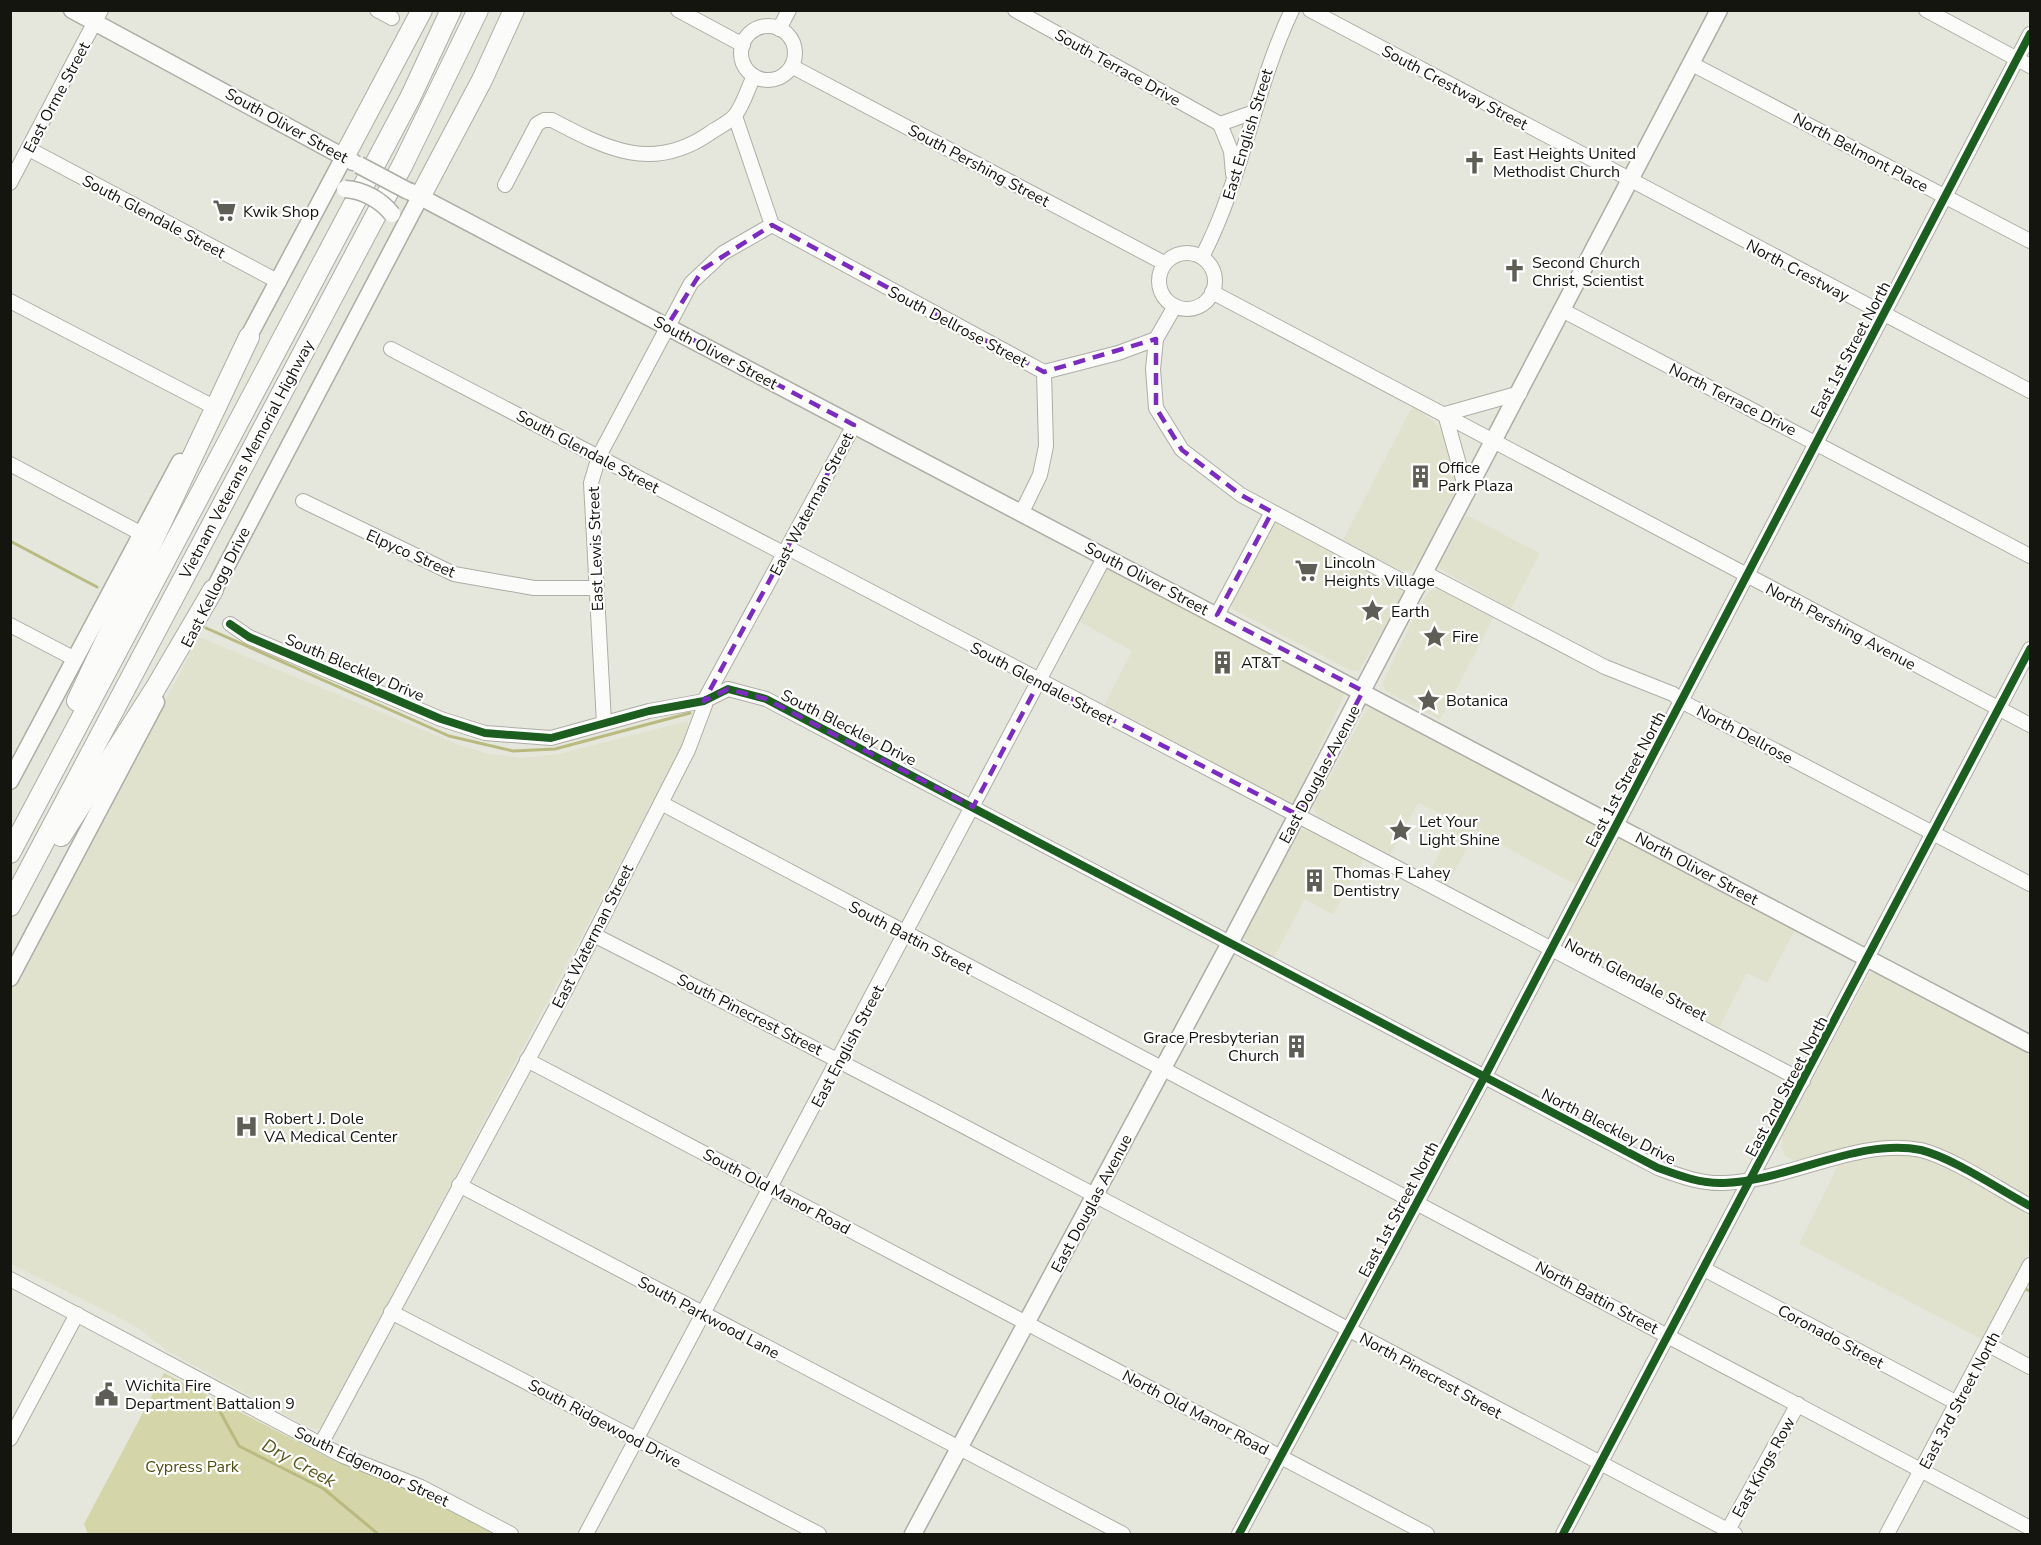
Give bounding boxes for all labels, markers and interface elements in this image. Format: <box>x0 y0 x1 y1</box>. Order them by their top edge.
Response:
street label: South Terrace Drive <box>1050 24 1185 112</box>
street label: East Orme Street <box>18 38 96 157</box>
street label: South Crestway Street <box>1378 40 1532 136</box>
street label: East English Street <box>1218 66 1278 202</box>
street label: South Oliver Street <box>221 83 352 169</box>
street label: North Belmont Place <box>1789 108 1932 198</box>
street label: South Pershing Street <box>904 119 1053 213</box>
place label: East Heights United Methodist Church <box>1493 143 1636 183</box>
church icon: East Heights United Methodist Church <box>1462 149 1488 175</box>
street label: South Glendale Street <box>78 170 229 264</box>
supermarket icon: Kwik Shop <box>212 198 238 224</box>
place label: Kwik Shop <box>243 201 319 223</box>
street label: North Crestway <box>1742 234 1854 308</box>
place label: Second Church Christ, Scientist <box>1532 252 1644 292</box>
church icon: Second Church Christ, Scientist <box>1501 258 1527 284</box>
street label: East 1st Street North <box>1806 278 1896 421</box>
street label: South Dellrose Street <box>884 281 1031 373</box>
street label: South Oliver Street <box>650 311 782 395</box>
street label: Vietnam Veterans Memorial Highway <box>174 335 320 584</box>
street label: North Terrace Drive <box>1665 358 1800 442</box>
street label: South Glendale Street <box>512 405 663 499</box>
street label: East Waterman Street <box>765 429 859 580</box>
place label: Office Park Plaza <box>1438 457 1513 497</box>
building icon: Office Park Plaza <box>1407 463 1433 489</box>
street label: East Lewis Street <box>583 486 609 612</box>
street label: East Kellogg Drive <box>176 523 256 651</box>
street label: Elpyco Street <box>363 524 459 584</box>
street label: South Oliver Street <box>1081 537 1213 621</box>
place label: Lincoln Heights Village <box>1324 552 1435 592</box>
supermarket icon: Lincoln Heights Village <box>1293 558 1319 584</box>
street label: North Pershing Avenue <box>1762 578 1919 676</box>
place icon: Earth <box>1360 598 1386 624</box>
place label: Earth <box>1391 601 1430 623</box>
place icon: Fire <box>1421 623 1447 649</box>
place label: Fire <box>1452 626 1479 648</box>
street label: South Bleckley Drive <box>282 629 428 707</box>
street label: South Glendale Street <box>966 637 1117 731</box>
building icon: AT&T <box>1210 649 1236 675</box>
place label: AT&T <box>1241 652 1281 674</box>
street label: South Bleckley Drive <box>777 684 920 772</box>
place icon: Botanica <box>1415 687 1441 713</box>
place label: Botanica <box>1446 690 1508 712</box>
street label: North Dellrose <box>1692 700 1797 770</box>
street label: East Douglas Avenue <box>1274 701 1366 847</box>
street label: East 1st Street North <box>1581 708 1671 851</box>
place label: Let Your Light Shine <box>1419 811 1500 851</box>
place icon: Let Your Light Shine <box>1388 817 1414 843</box>
street label: North Oliver Street <box>1631 827 1762 911</box>
street label: East Waterman Street <box>547 860 639 1012</box>
place label: Thomas F Lahey Dentistry <box>1333 862 1451 902</box>
building icon: Thomas F Lahey Dentistry <box>1302 868 1328 894</box>
street label: South Battin Street <box>845 896 977 980</box>
street label: North Glendale Street <box>1560 933 1711 1027</box>
street label: South Pinecrest Street <box>673 969 826 1061</box>
street label: East English Street <box>806 981 890 1112</box>
street label: East 2nd Street North <box>1740 1012 1833 1161</box>
place label: Grace Presbyterian Church <box>1143 1027 1279 1067</box>
building icon: Grace Presbyterian Church <box>1284 1033 1310 1059</box>
street label: North Bleckley Drive <box>1537 1083 1680 1170</box>
place label: Robert J. Dole VA Medical Center <box>263 1108 398 1148</box>
hospital icon: Robert J. Dole VA Medical Center <box>233 1114 259 1140</box>
street label: East Douglas Avenue <box>1046 1130 1138 1276</box>
street label: East 1st Street North <box>1354 1138 1444 1281</box>
street label: South Old Manor Road <box>699 1144 854 1240</box>
street label: North Battin Street <box>1531 1256 1662 1340</box>
street label: South Parkwood Lane <box>634 1271 783 1365</box>
street label: Coronado Street <box>1774 1300 1888 1374</box>
street label: North Pinecrest Street <box>1355 1328 1506 1424</box>
street label: East 3rd Street North <box>1914 1328 2006 1473</box>
street label: North Old Manor Road <box>1118 1365 1273 1461</box>
street label: South Ridgewood Drive <box>524 1374 685 1474</box>
place label: Wichita Fire Department Battalion 9 <box>125 1375 295 1415</box>
public building icon: Wichita Fire Department Battalion 9 <box>94 1381 120 1407</box>
street label: East Kings Row <box>1727 1413 1801 1522</box>
street label: South Edgemoor Street <box>291 1421 453 1513</box>
water label: Dry Creek <box>258 1433 341 1494</box>
park label: Cypress Park <box>145 1456 240 1478</box>

